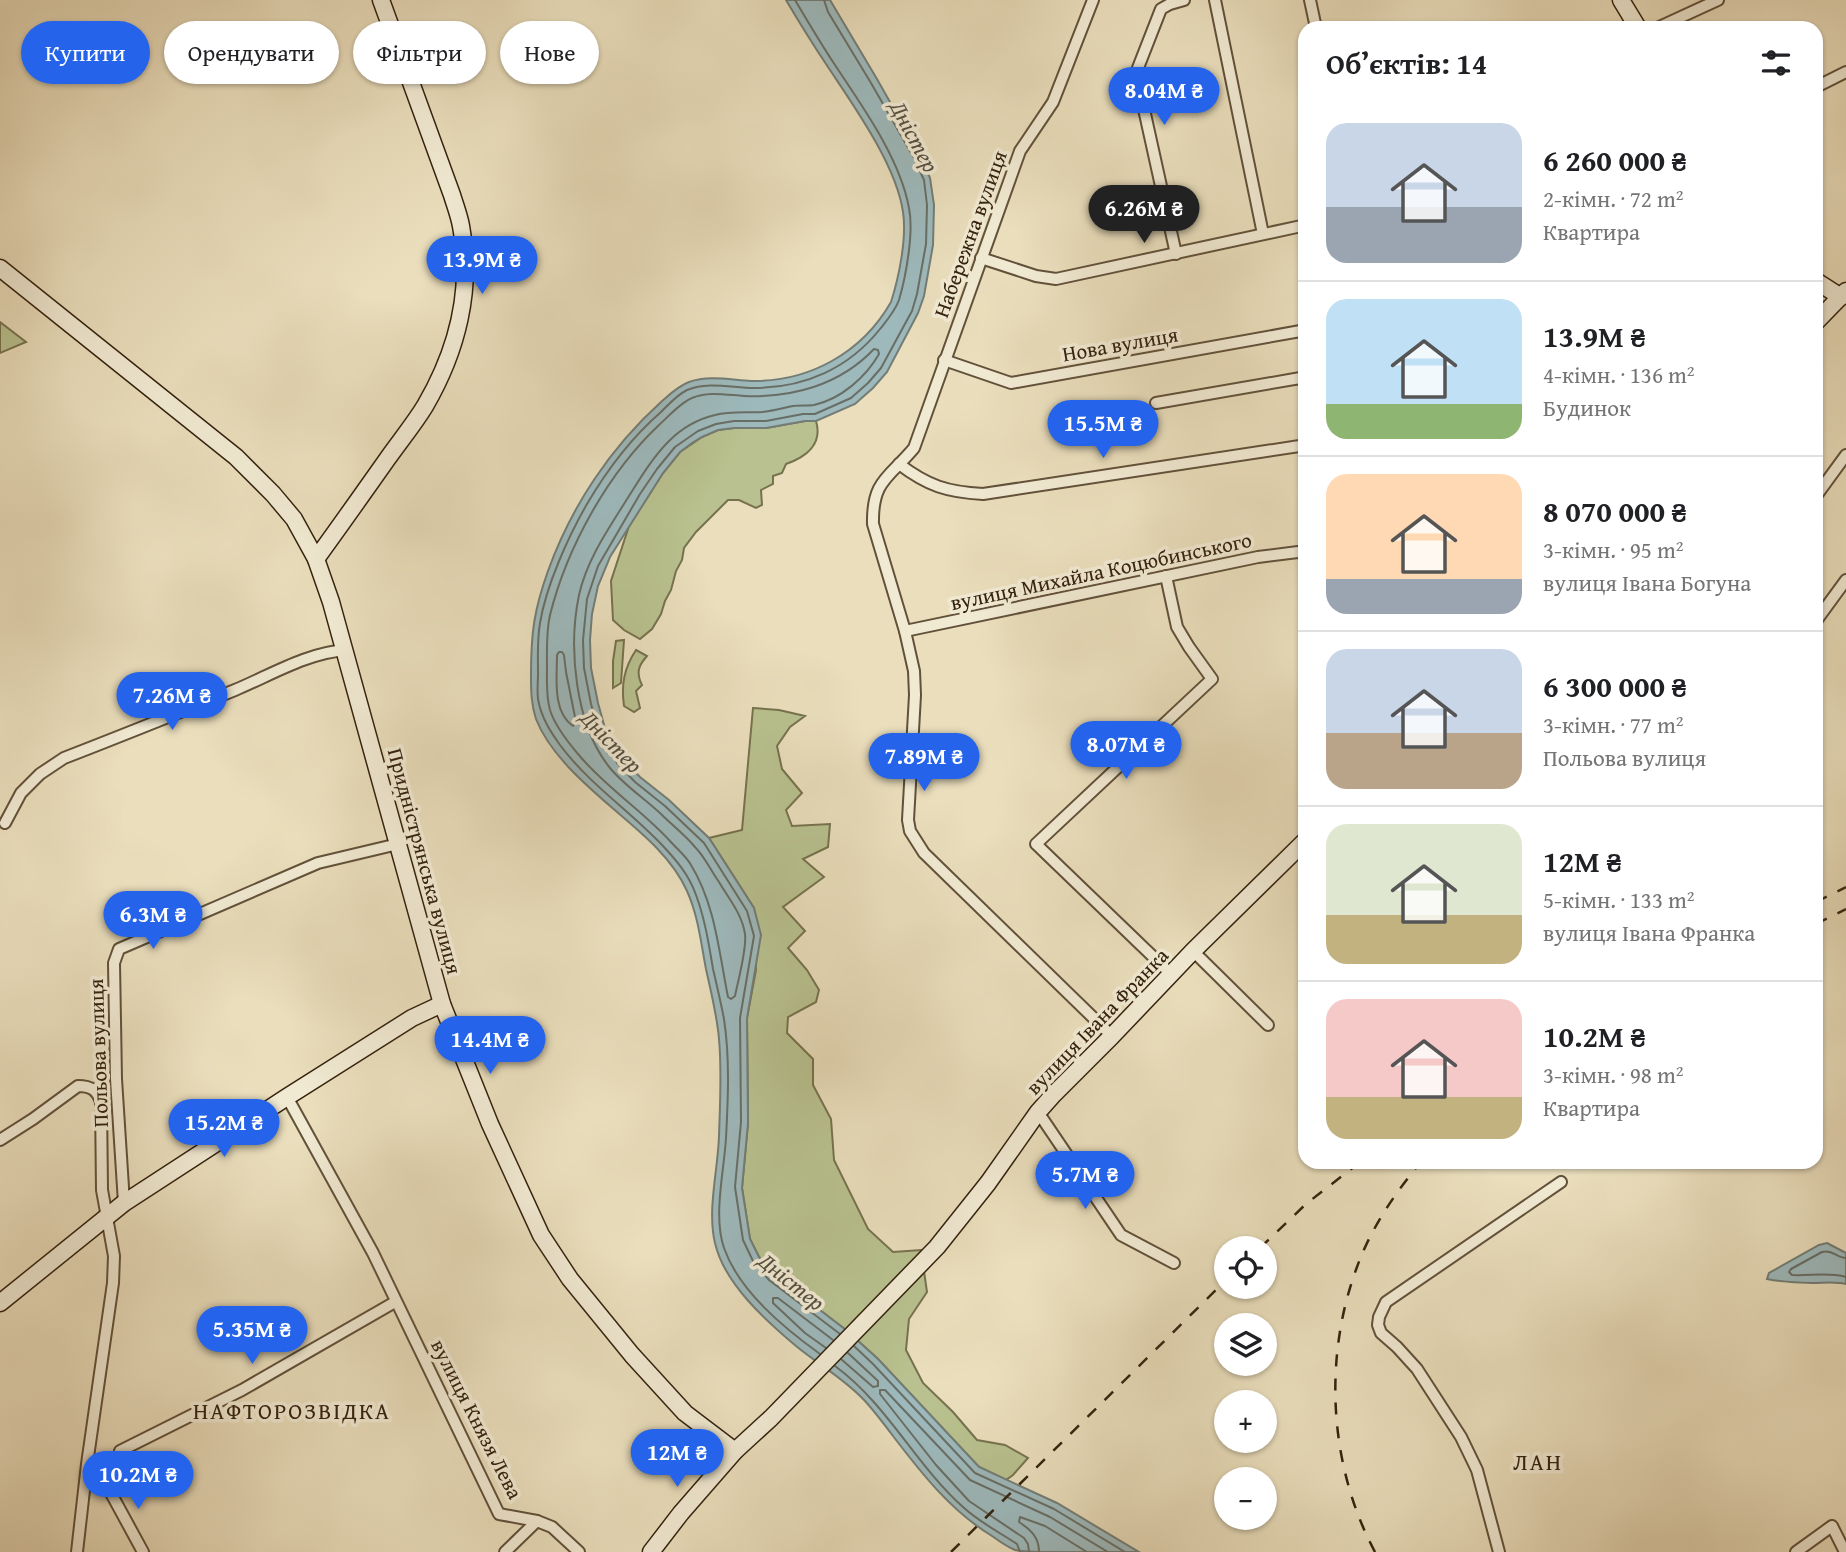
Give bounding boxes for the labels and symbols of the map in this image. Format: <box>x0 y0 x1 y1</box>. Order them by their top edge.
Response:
pin: 8.04M ₴ <box>1099 68 1229 127</box>
water label: Дністер <box>881 92 948 178</box>
street label: Набережна вулиця <box>925 146 1015 322</box>
pin: 6.26M ₴ <box>1079 186 1209 245</box>
pin: 13.9M ₴ <box>417 236 547 296</box>
street label: Нова вулиця <box>1060 319 1181 369</box>
pin: 15.5M ₴ <box>1038 400 1168 460</box>
street label: вулиця Михайла Коцюбинського <box>948 524 1254 618</box>
pin: 7.26M ₴ <box>107 672 237 732</box>
water label: Дністер <box>572 700 651 780</box>
pin: 8.07M ₴ <box>1061 722 1191 781</box>
pin: 7.89M ₴ <box>859 734 989 793</box>
street label: Придністрянська вулиця <box>380 745 470 978</box>
pin: 6.3M ₴ <box>96 892 210 951</box>
street label: вулиця Івана Франка <box>1019 941 1175 1101</box>
street label: Польова вулиця <box>80 978 116 1128</box>
pin: 14.4M ₴ <box>425 1016 555 1076</box>
pin: 15.2M ₴ <box>159 1100 289 1159</box>
pin: 5.7M ₴ <box>1028 1152 1142 1211</box>
water label: Дністер <box>750 1243 832 1318</box>
pin: 5.35M ₴ <box>187 1306 317 1366</box>
street label: вулиця Князя Лева <box>423 1334 531 1504</box>
district label: НАФТОРОЗВІДКА <box>193 1394 391 1427</box>
pin: 12M ₴ <box>628 1430 726 1489</box>
district label: ЛАН <box>1513 1445 1563 1478</box>
pin: 10.2M ₴ <box>73 1452 203 1511</box>

